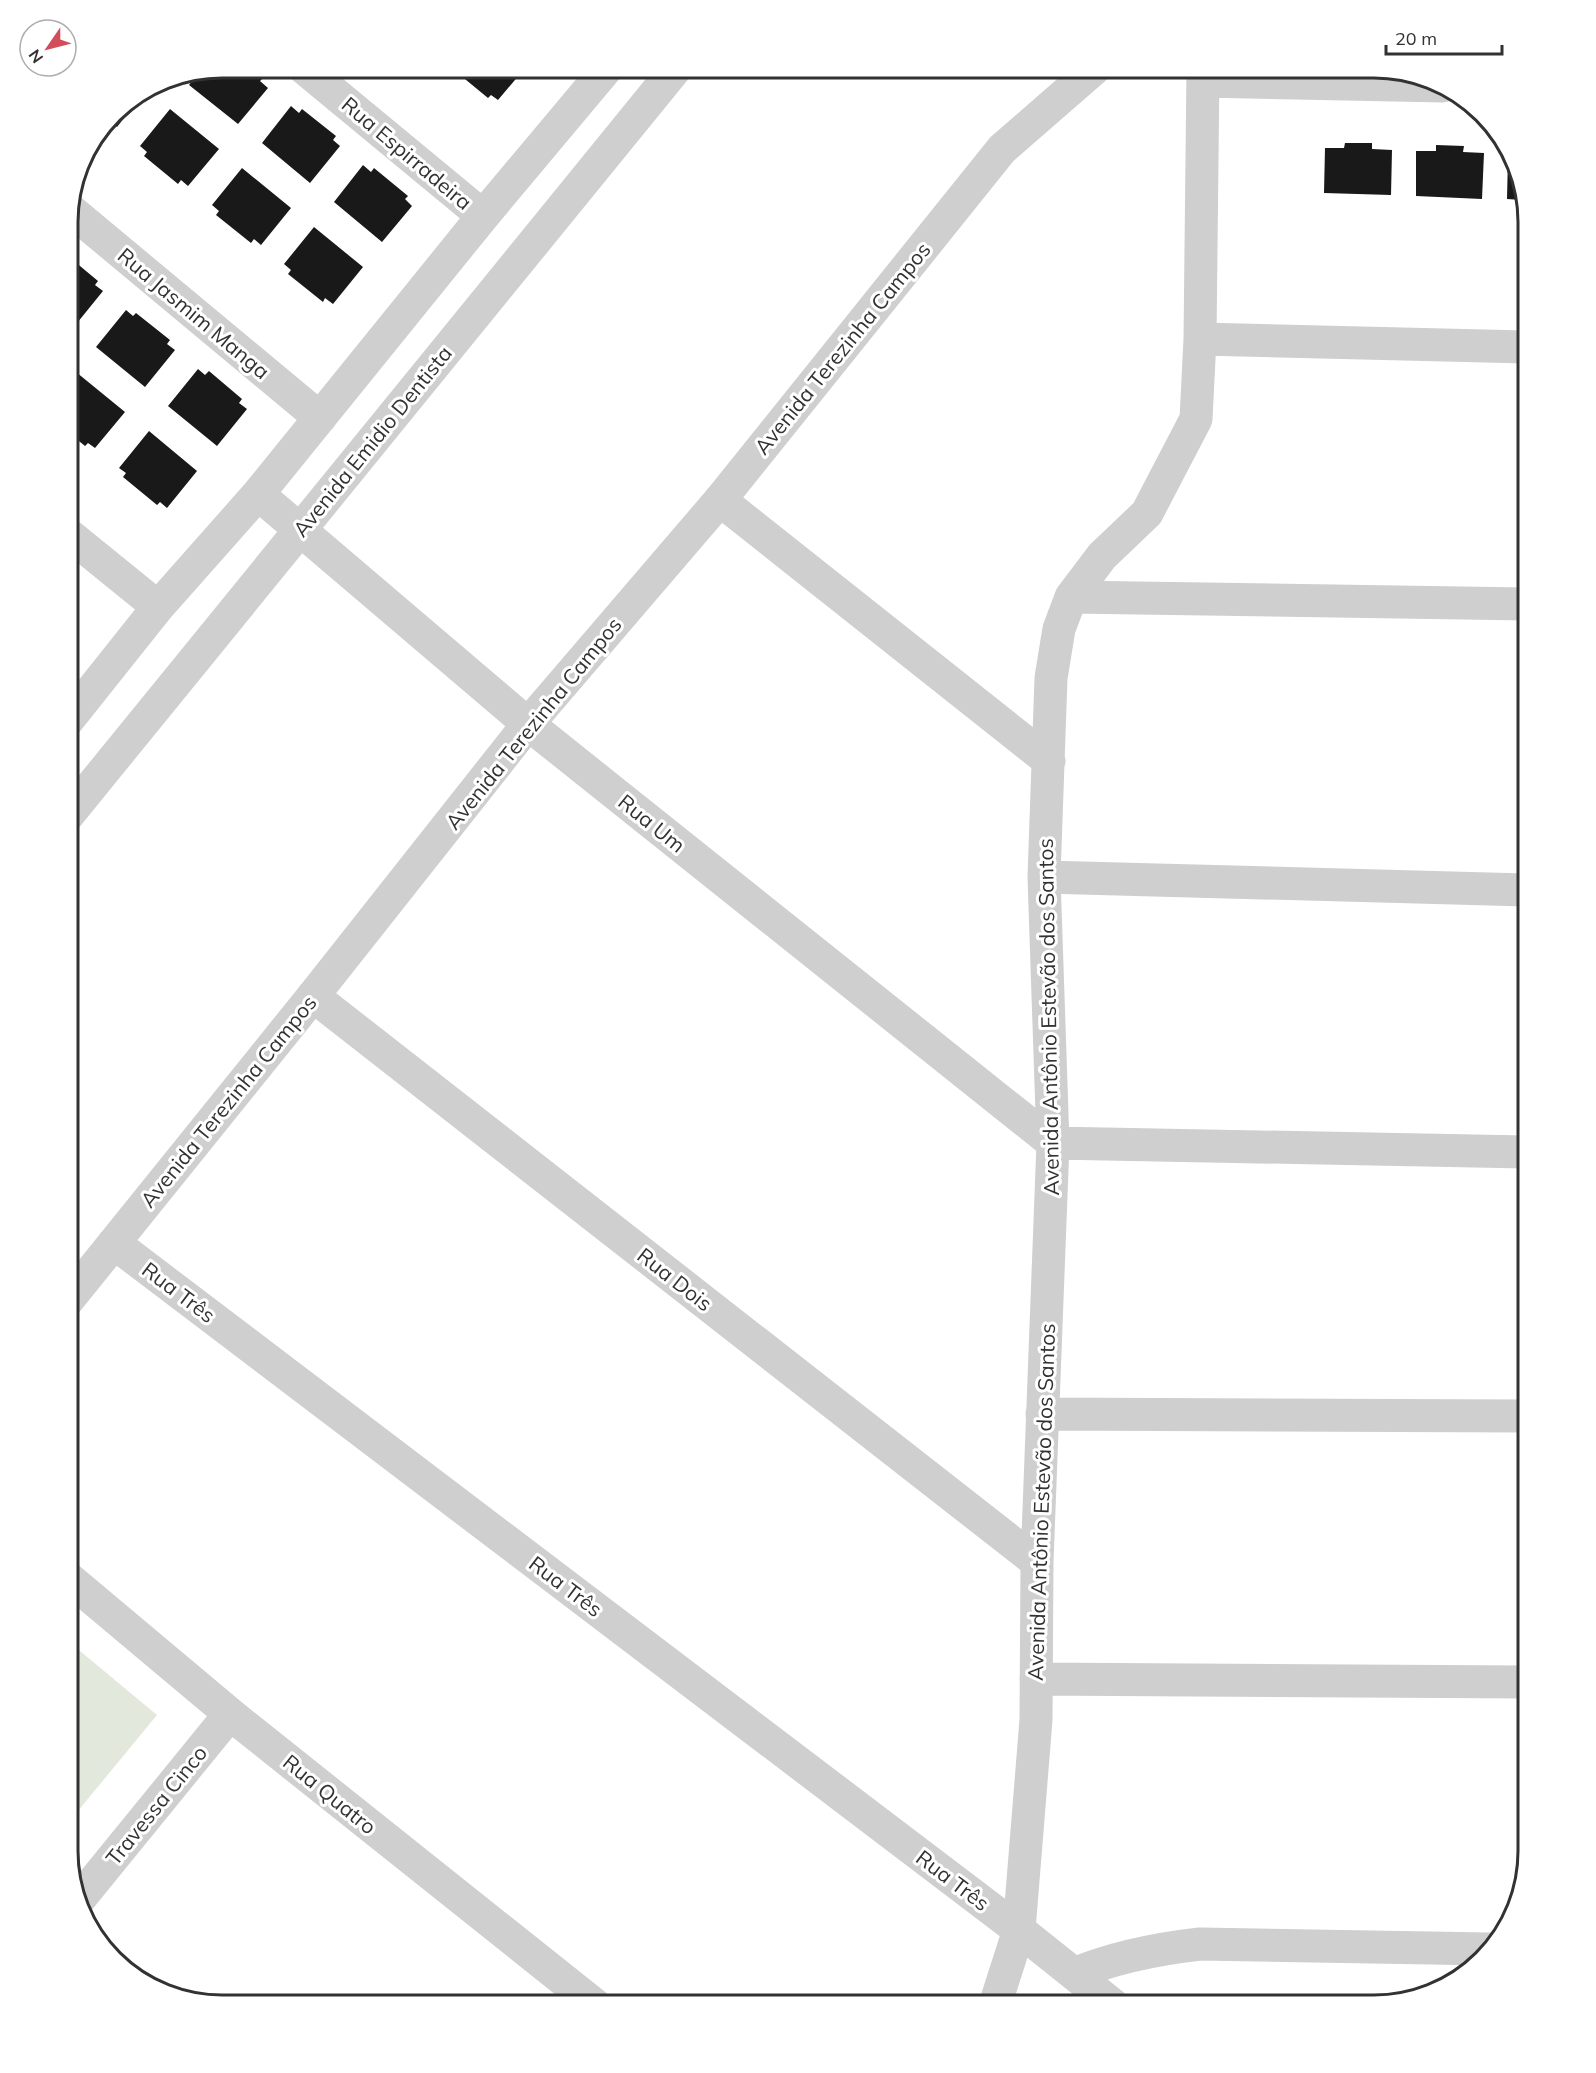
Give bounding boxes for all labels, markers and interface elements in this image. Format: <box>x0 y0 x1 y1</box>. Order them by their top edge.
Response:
north arrow <box>18 18 78 78</box>
scale bar <box>1386 18 1502 56</box>
text: 20 m <box>1395 27 1437 50</box>
text: N <box>24 46 47 67</box>
street label: Rua Espirradeira <box>337 91 477 215</box>
street label: Avenida Terezinha Campos <box>748 237 936 459</box>
street label: Rua Jasmim Manga <box>113 242 275 384</box>
street label: Avenida Emidio Dentista <box>287 340 457 542</box>
street label: Avenida Terezinha Campos <box>439 612 627 834</box>
street label: Rua Um <box>613 788 691 858</box>
street label: Avenida Antônio Estevão dos Santos <box>1032 838 1064 1196</box>
street label: Avenida Terezinha Campos <box>134 990 322 1212</box>
street label: Rua Dois <box>632 1242 718 1316</box>
street label: Rua Três <box>137 1256 221 1328</box>
street label: Avenida Antônio Estevão dos Santos <box>1022 1323 1060 1681</box>
street label: Rua Três <box>524 1550 608 1622</box>
street label: Travessa Cinco <box>100 1740 212 1870</box>
street label: Rua Quatro <box>278 1748 382 1840</box>
street label: Rua Três <box>911 1844 995 1916</box>

